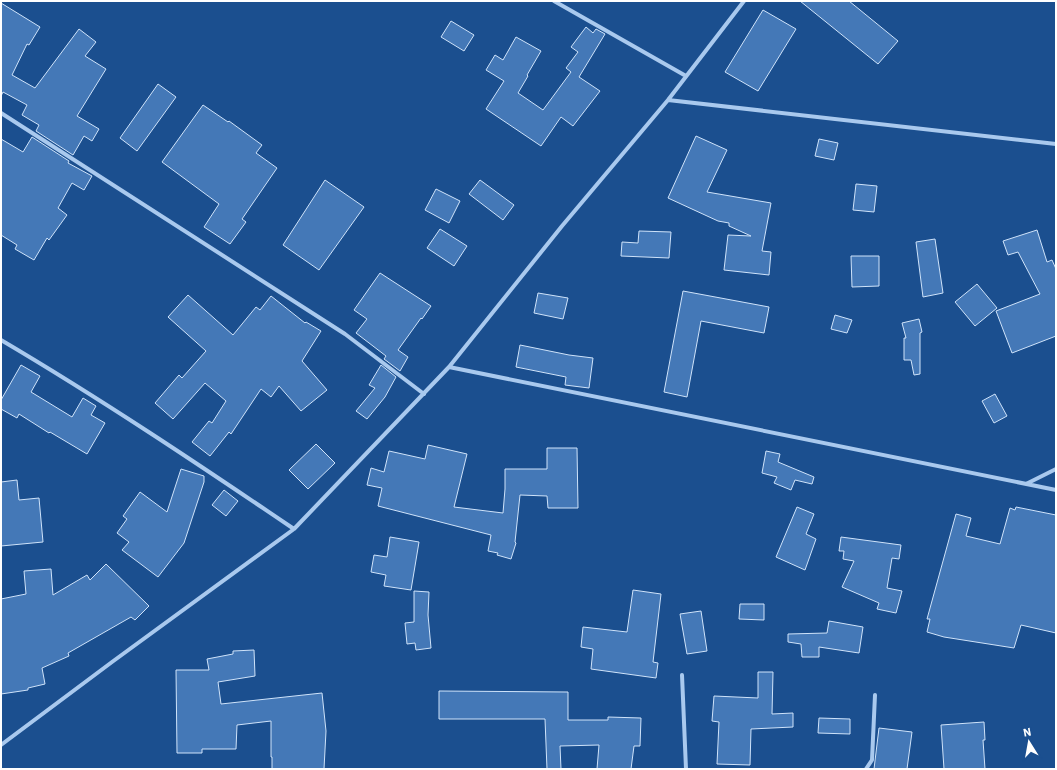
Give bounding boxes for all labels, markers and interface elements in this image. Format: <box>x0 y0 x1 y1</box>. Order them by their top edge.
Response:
north arrow <box>1009 722 1049 762</box>
text: N <box>1022 725 1032 740</box>

